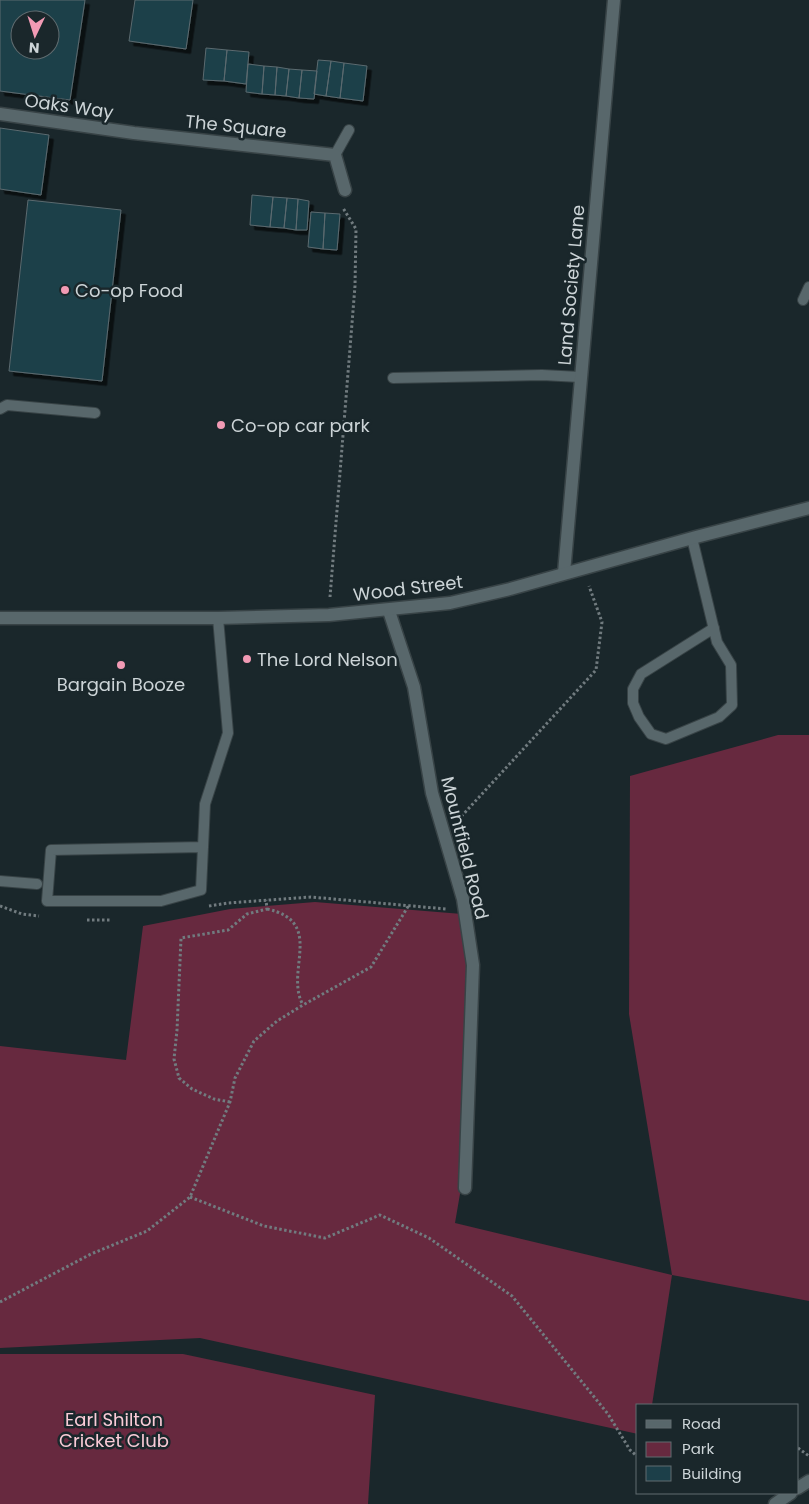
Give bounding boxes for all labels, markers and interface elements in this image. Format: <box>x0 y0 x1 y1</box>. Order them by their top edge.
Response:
north arrow <box>10 10 60 60</box>
text: N <box>28 38 40 58</box>
street label: Oaks Way <box>23 87 115 125</box>
street label: The Square <box>184 108 288 144</box>
street label: Land Society Lane <box>552 204 590 366</box>
place label: Co-op Food <box>75 278 183 303</box>
marker: Co-op Food <box>59 284 71 296</box>
place label: Co-op car park <box>231 413 370 438</box>
marker: Co-op car park <box>215 419 227 431</box>
street label: Wood Street <box>352 569 464 607</box>
place label: The Lord Nelson <box>257 647 398 672</box>
marker: The Lord Nelson <box>241 653 253 665</box>
marker: Bargain Booze <box>115 659 127 671</box>
place label: Bargain Booze <box>57 672 185 697</box>
street label: Mountfield Road <box>435 774 495 922</box>
legend <box>636 1404 799 1494</box>
park label: Earl Shilton Cricket Club <box>59 1407 169 1453</box>
text: Road <box>682 1413 721 1434</box>
text: Park <box>682 1438 714 1459</box>
text: Building <box>682 1463 742 1484</box>

